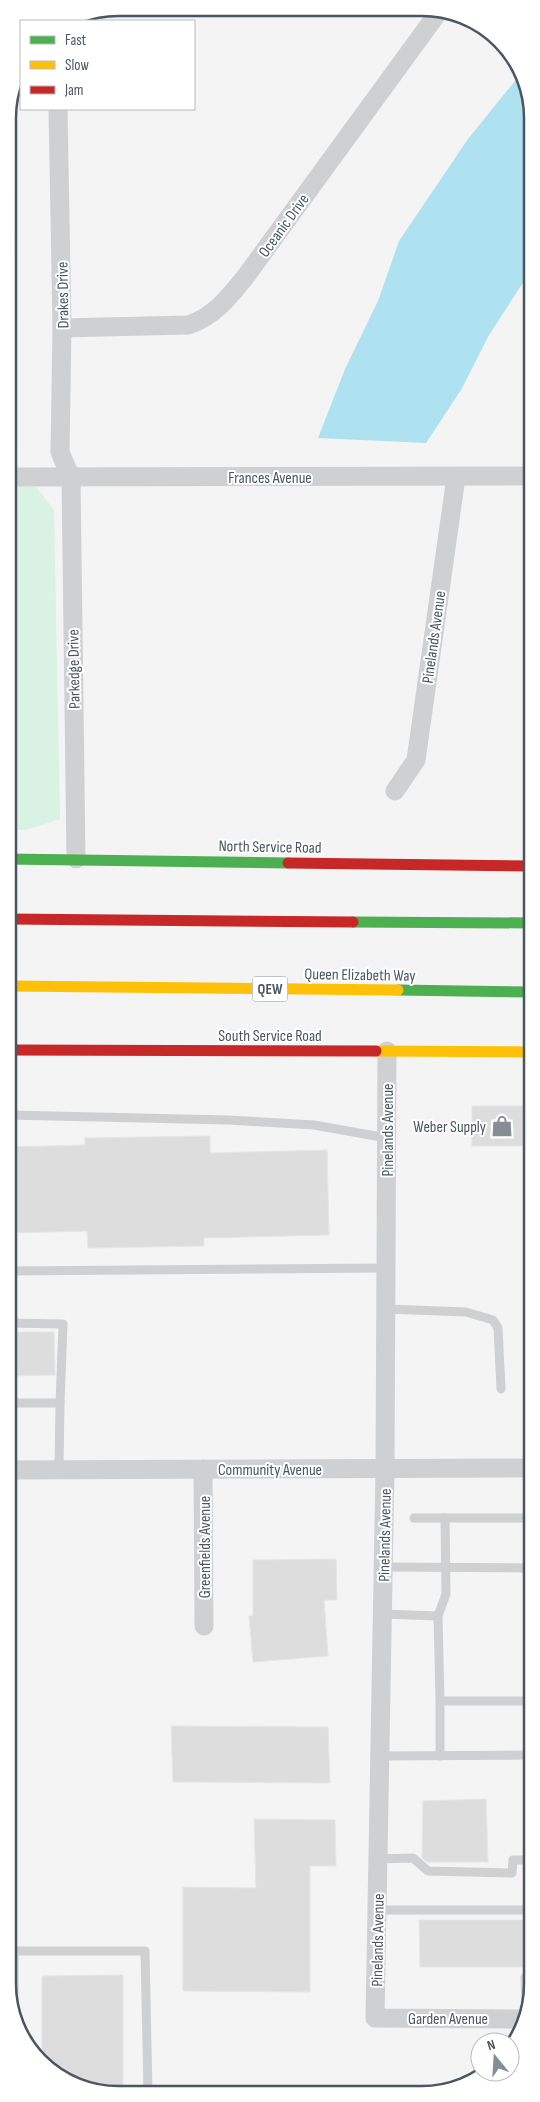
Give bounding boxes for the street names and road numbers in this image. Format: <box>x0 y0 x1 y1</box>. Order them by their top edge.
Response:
street label: Oceanic Drive <box>255 191 314 261</box>
street label: Drakes Drive <box>53 261 74 329</box>
street label: Frances Avenue <box>228 469 312 488</box>
street label: Pinelands Avenue <box>419 590 450 685</box>
street label: Parkedge Drive <box>64 629 85 709</box>
street label: North Service Road <box>218 837 322 858</box>
street label: Queen Elizabeth Way <box>304 965 416 986</box>
road number: QEW <box>252 976 288 1002</box>
street label: South Service Road <box>218 1027 322 1046</box>
street label: Pinelands Avenue <box>379 1083 398 1177</box>
street label: Community Avenue <box>218 1461 322 1480</box>
street label: Pinelands Avenue <box>375 1488 396 1582</box>
street label: Greenfields Avenue <box>196 1496 215 1598</box>
street label: Pinelands Avenue <box>368 1893 389 1987</box>
street label: Garden Avenue <box>408 2010 488 2029</box>

